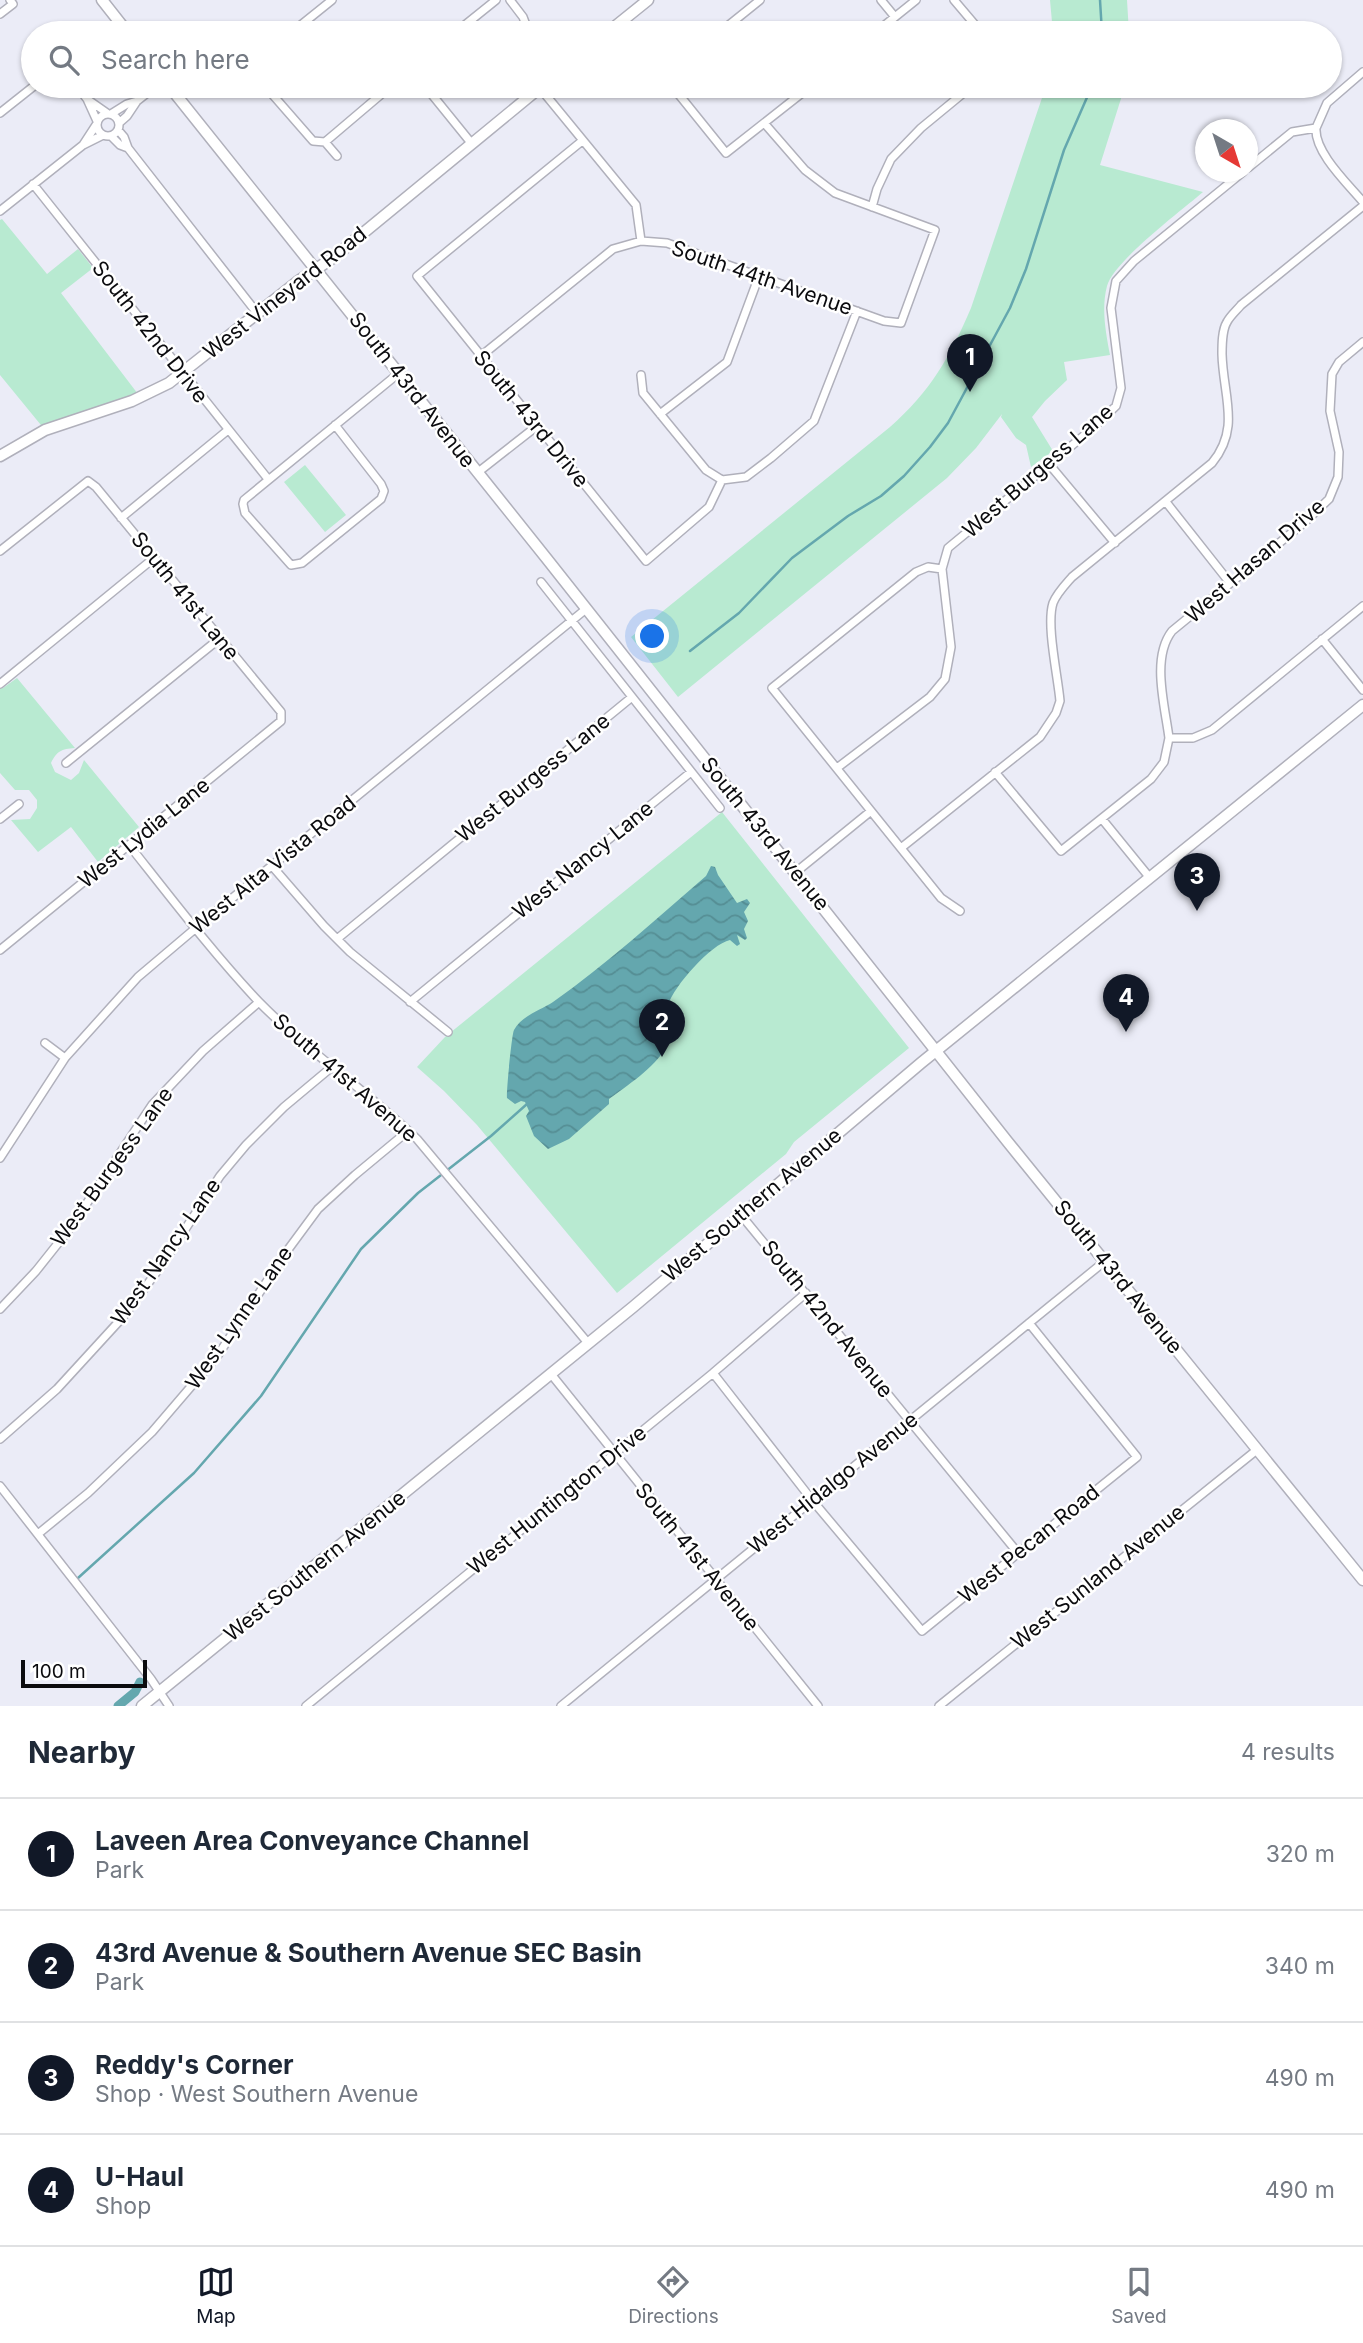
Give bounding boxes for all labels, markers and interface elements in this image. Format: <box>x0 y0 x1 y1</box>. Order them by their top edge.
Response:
search box <box>21 21 1342 98</box>
icon: search <box>45 41 83 79</box>
text: Search here <box>101 44 250 75</box>
north arrow <box>1195 119 1258 182</box>
street label: West Vineyard Road <box>198 221 371 364</box>
street label: South 44th Avenue <box>668 235 856 320</box>
street label: South 42nd Drive <box>87 256 214 408</box>
street label: South 43rd Avenue <box>344 307 481 472</box>
pin: 1 <box>947 334 993 392</box>
street label: South 43rd Drive <box>469 345 594 492</box>
street label: West Burgess Lane <box>957 399 1118 543</box>
street label: West Hasan Drive <box>1180 493 1329 628</box>
street label: South 41st Lane <box>126 527 245 665</box>
your location <box>635 619 669 653</box>
street label: West Burgess Lane <box>451 708 615 847</box>
street label: South 43rd Avenue <box>696 752 835 916</box>
street label: West Lydia Lane <box>73 772 214 893</box>
street label: West Alta Vista Road <box>185 790 361 939</box>
street label: West Nancy Lane <box>507 795 658 924</box>
pin: 3 <box>1174 853 1220 911</box>
pin: 4 <box>1103 974 1149 1032</box>
pin: 2 <box>639 999 685 1057</box>
street label: South 41st Avenue <box>268 1008 423 1147</box>
street label: West Burgess Lane <box>45 1082 178 1251</box>
street label: West Southern Avenue <box>657 1122 846 1287</box>
street label: West Nancy Lane <box>106 1174 226 1330</box>
street label: South 43rd Avenue <box>1049 1195 1188 1359</box>
street label: South 42nd Avenue <box>756 1235 898 1402</box>
street label: West Lynne Lane <box>180 1241 297 1394</box>
street label: West Hidalgo Avenue <box>743 1406 923 1559</box>
street label: West Huntington Drive <box>462 1420 651 1580</box>
street label: South 41st Avenue <box>630 1478 765 1636</box>
street label: West Pecan Road <box>953 1479 1104 1608</box>
street label: West Southern Avenue <box>219 1485 410 1646</box>
street label: West Sunland Avenue <box>1006 1499 1189 1654</box>
scale bar <box>21 1657 147 1689</box>
text: 100 m <box>32 1660 86 1683</box>
text: Nearby <box>28 1734 136 1770</box>
text: 4 results <box>1241 1738 1335 1766</box>
text: Laveen Area Conveyance Channel <box>95 1825 529 1856</box>
text: 1 <box>46 1840 56 1868</box>
text: 320 m <box>1266 1840 1335 1868</box>
text: Park <box>95 1856 144 1884</box>
text: 43rd Avenue & Southern Avenue SEC Basin <box>95 1937 642 1968</box>
text: 2 <box>44 1952 58 1980</box>
text: 340 m <box>1265 1952 1335 1980</box>
text: Park <box>95 1968 144 1996</box>
text: Reddy's Corner <box>95 2049 294 2080</box>
text: 3 <box>44 2064 58 2092</box>
text: 490 m <box>1265 2064 1335 2092</box>
text: Shop · West Southern Avenue <box>95 2080 418 2108</box>
text: U-Haul <box>95 2161 184 2192</box>
text: 4 <box>43 2176 59 2204</box>
text: 490 m <box>1265 2176 1335 2204</box>
text: Shop <box>95 2192 151 2220</box>
tab: Map <box>196 2263 236 2328</box>
tab: Directions <box>628 2263 719 2328</box>
tab: Saved <box>1111 2263 1167 2328</box>

